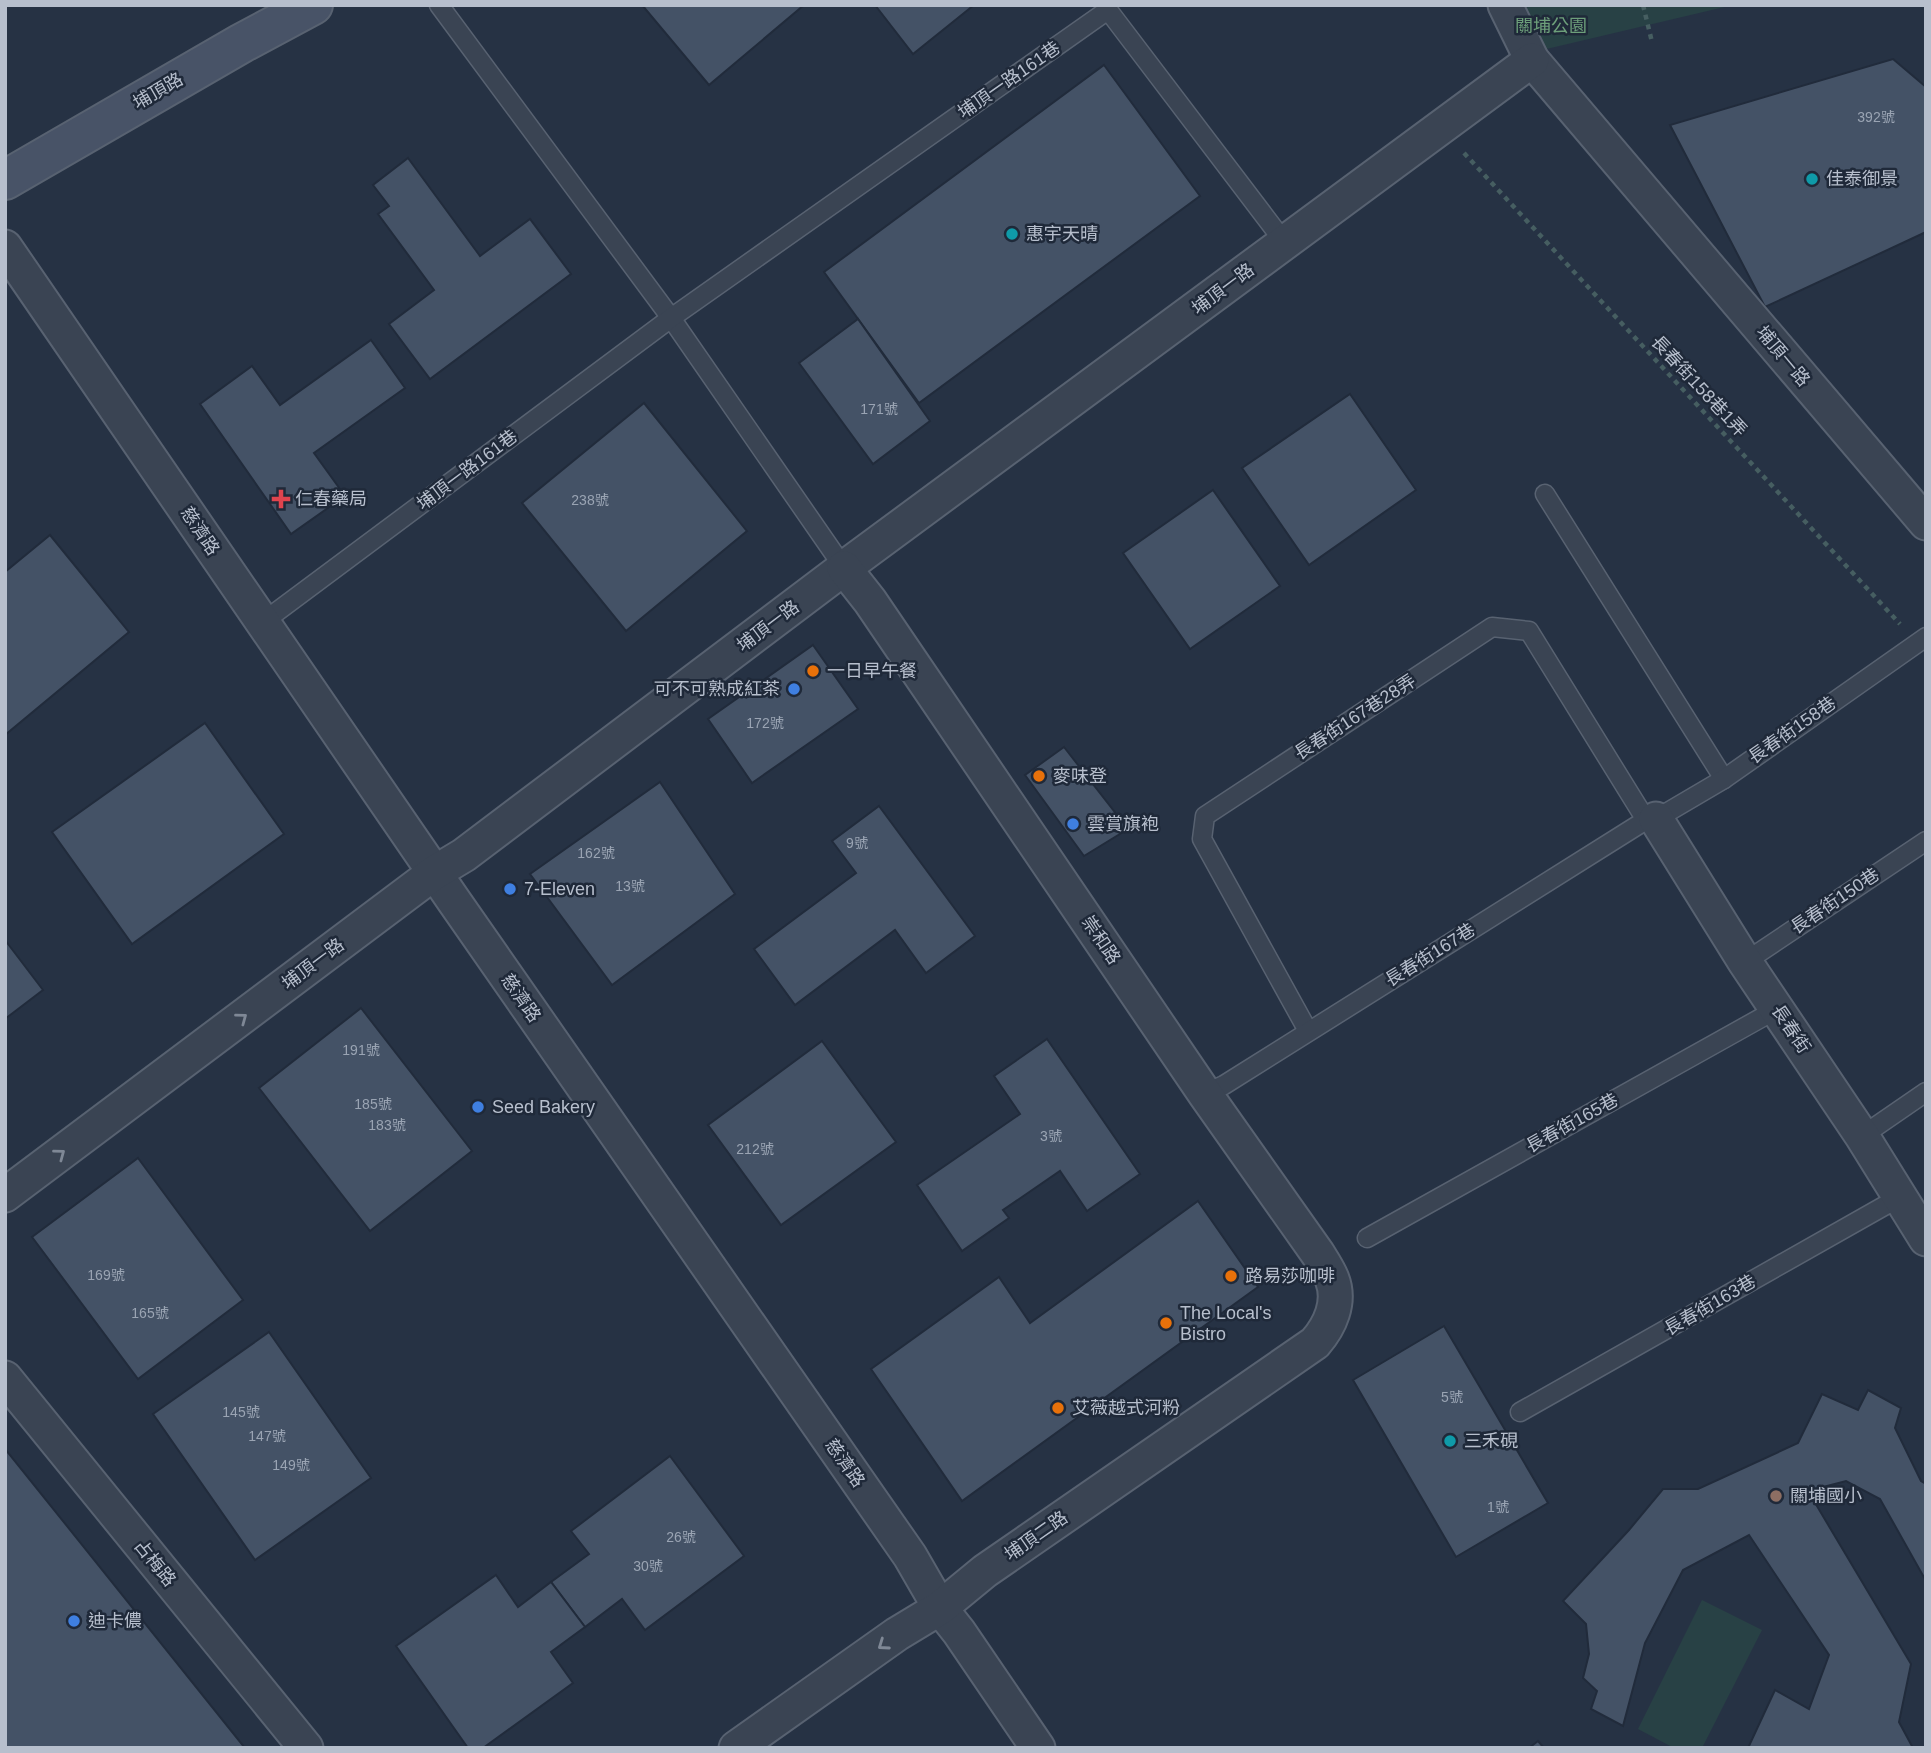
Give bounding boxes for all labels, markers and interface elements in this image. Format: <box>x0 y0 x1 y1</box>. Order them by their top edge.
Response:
park label: 關埔公園 <box>1515 16 1587 36</box>
street label: 埔頂一路161巷 <box>954 37 1064 123</box>
street label: 埔頂路 <box>130 69 186 113</box>
house number: 392號 <box>1857 109 1895 125</box>
place label: 佳泰御景 <box>1826 169 1898 189</box>
marker: 佳泰御景 <box>1804 171 1820 187</box>
place label: 惠宇天晴 <box>1026 224 1098 244</box>
marker: 惠宇天晴 <box>1004 226 1020 242</box>
street label: 埔頂一路 <box>1188 259 1258 319</box>
street label: 埔頂一路 <box>1752 322 1814 390</box>
street label: 長春街158巷1弄 <box>1647 332 1751 440</box>
house number: 171號 <box>860 401 898 417</box>
street label: 埔頂一路161巷 <box>413 426 521 514</box>
place label: 仁春藥局 <box>295 489 367 509</box>
marker: 仁春藥局 <box>273 491 289 507</box>
house number: 238號 <box>571 492 609 508</box>
street label: 慈濟路 <box>177 503 223 559</box>
street label: 埔頂一路 <box>733 596 803 656</box>
place label: 一日早午餐 <box>827 661 917 681</box>
marker: 一日早午餐 <box>805 663 821 679</box>
street label: 長春街167巷28弄 <box>1291 670 1419 764</box>
place label: 可不可熟成紅茶 <box>654 679 780 699</box>
marker: 可不可熟成紅茶 <box>786 681 802 697</box>
street label: 長春街158巷 <box>1744 693 1840 767</box>
house number: 172號 <box>746 715 784 731</box>
place label: 麥味登 <box>1053 766 1107 786</box>
marker: 麥味登 <box>1031 768 1047 784</box>
place label: 雲賞旗袍 <box>1087 814 1159 834</box>
marker: 雲賞旗袍 <box>1065 816 1081 832</box>
house number: 9號 <box>846 835 868 851</box>
house number: 162號 <box>577 845 615 861</box>
street label: 長春街150巷 <box>1787 864 1883 938</box>
house number: 13號 <box>615 878 645 894</box>
place label: 7-Eleven <box>524 879 595 899</box>
marker: 7-Eleven <box>502 881 518 897</box>
street label: 崇和路 <box>1078 912 1124 968</box>
street label: 長春街167巷 <box>1381 919 1479 991</box>
street label: 埔頂一路 <box>278 934 348 994</box>
street label: 慈濟路 <box>497 970 545 1026</box>
street label: 長春街 <box>1768 1001 1814 1057</box>
one-way arrow <box>234 1013 246 1026</box>
house number: 191號 <box>342 1042 380 1058</box>
street label: 長春街165巷 <box>1523 1090 1621 1156</box>
house number: 185號 <box>354 1096 392 1112</box>
place label: Seed Bakery <box>492 1097 595 1117</box>
marker: Seed Bakery <box>470 1099 486 1115</box>
house number: 183號 <box>368 1117 406 1133</box>
house number: 3號 <box>1040 1128 1062 1144</box>
house number: 212號 <box>736 1141 774 1157</box>
one-way arrow <box>52 1150 65 1163</box>
place label: 路易莎咖啡 <box>1245 1266 1335 1286</box>
house number: 169號 <box>87 1267 125 1283</box>
marker: 路易莎咖啡 <box>1223 1268 1239 1284</box>
street label: 長春街163巷 <box>1661 1271 1759 1339</box>
place label: The Local's Bistro <box>1180 1303 1272 1344</box>
house number: 165號 <box>131 1305 169 1321</box>
marker: The Local's Bistro <box>1158 1315 1174 1331</box>
house number: 5號 <box>1441 1389 1463 1405</box>
place label: 艾薇越式河粉 <box>1072 1398 1180 1418</box>
marker: 艾薇越式河粉 <box>1050 1400 1066 1416</box>
house number: 145號 <box>222 1404 260 1420</box>
house number: 147號 <box>248 1428 286 1444</box>
place label: 三禾硯 <box>1464 1431 1518 1451</box>
marker: 三禾硯 <box>1442 1433 1458 1449</box>
street label: 慈濟路 <box>821 1435 869 1491</box>
house number: 149號 <box>272 1457 310 1473</box>
place label: 關埔國小 <box>1790 1486 1862 1506</box>
marker: 關埔國小 <box>1768 1488 1784 1504</box>
house number: 1號 <box>1487 1499 1509 1515</box>
street label: 埔頂二路 <box>1001 1507 1071 1565</box>
house number: 26號 <box>666 1529 696 1545</box>
street label: 占梅路 <box>130 1536 180 1590</box>
house number: 30號 <box>633 1558 663 1574</box>
place label: 迪卡儂 <box>88 1611 142 1631</box>
marker: 迪卡儂 <box>66 1613 82 1629</box>
one-way arrow <box>878 1637 891 1649</box>

